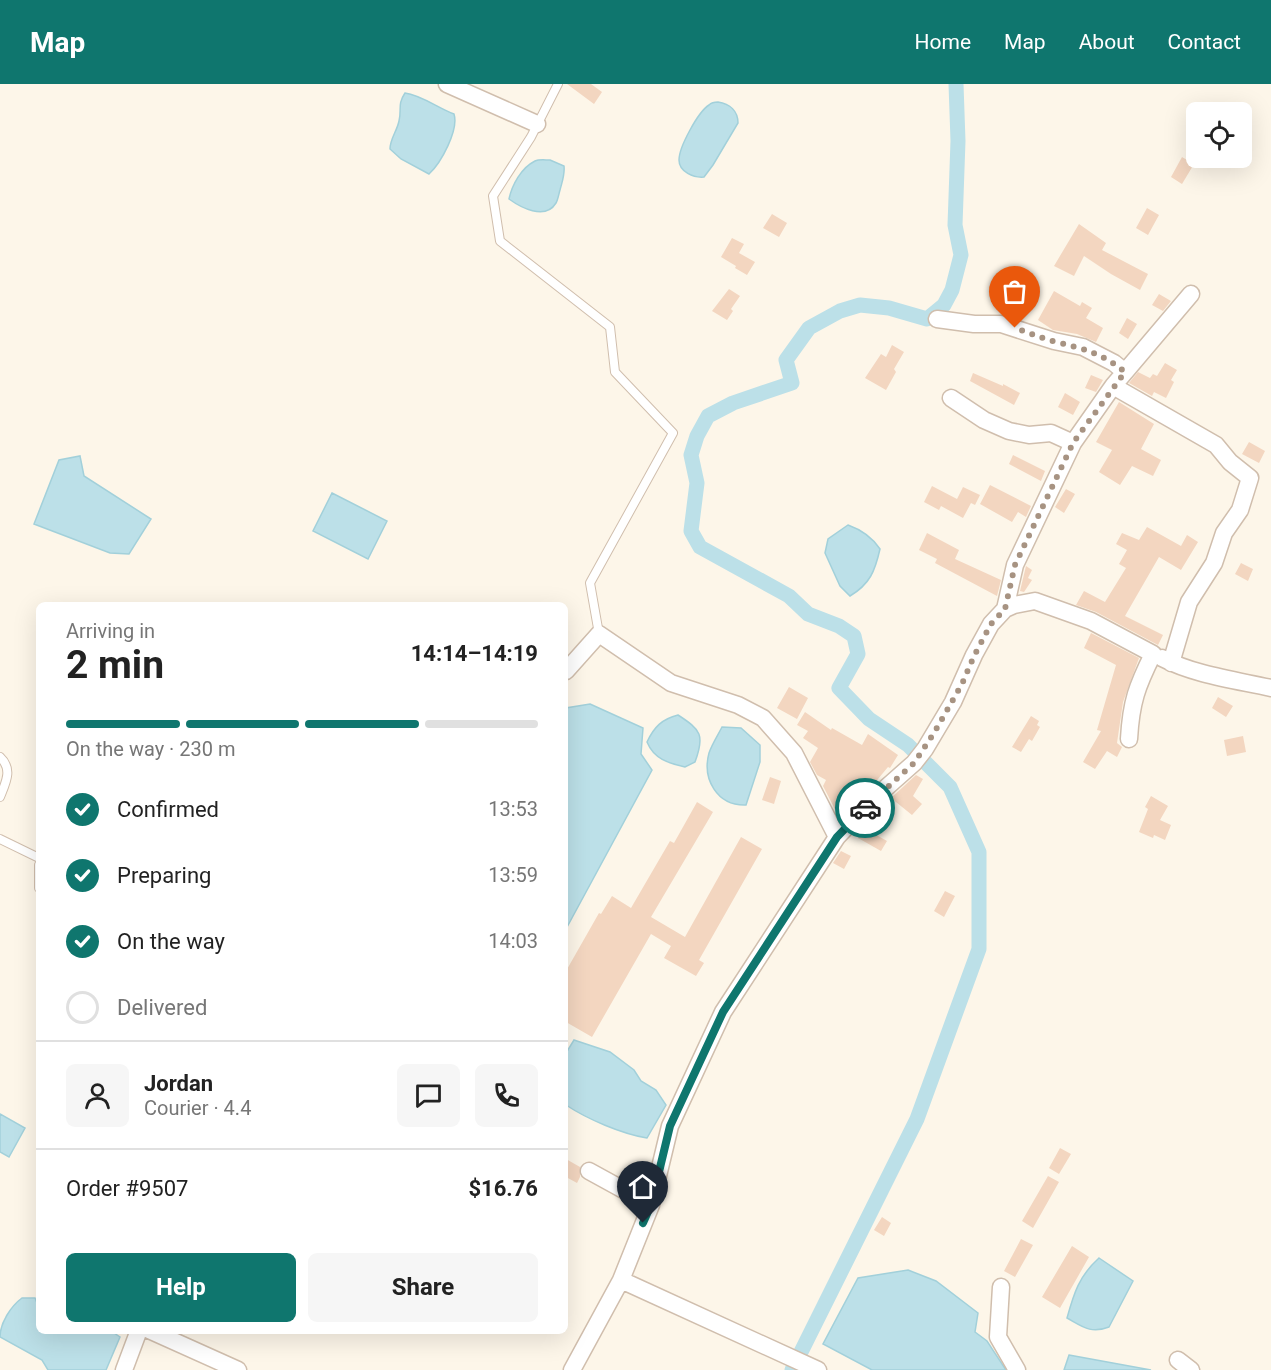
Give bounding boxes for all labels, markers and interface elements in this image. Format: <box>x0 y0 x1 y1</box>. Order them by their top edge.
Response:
text: Map <box>30 26 85 59</box>
text: Home <box>915 30 971 54</box>
text: Map <box>1004 30 1046 54</box>
text: About <box>1079 30 1135 54</box>
text: Contact <box>1168 30 1241 54</box>
map controls <box>1186 102 1252 168</box>
button: locate <box>1186 102 1252 168</box>
pin <box>989 266 1040 328</box>
icon: bag <box>998 275 1031 308</box>
text: Arriving in <box>66 619 155 643</box>
text: 14:14–14:19 <box>411 641 538 666</box>
text: 2 min <box>66 642 164 688</box>
text: On the way · 230 m <box>66 737 235 761</box>
courier <box>835 778 895 838</box>
icon: car <box>849 792 882 825</box>
icon: check <box>66 793 99 826</box>
text: Confirmed <box>117 797 219 822</box>
text: 13:53 <box>488 797 538 821</box>
icon: check <box>66 859 99 892</box>
text: Preparing <box>117 863 211 888</box>
text: 13:59 <box>488 863 538 887</box>
icon: check <box>66 925 99 958</box>
text: On the way <box>117 929 225 954</box>
text: 14:03 <box>488 929 538 953</box>
text: Delivered <box>117 995 207 1020</box>
button: person <box>66 1064 129 1127</box>
button: chat <box>397 1064 460 1127</box>
button: phone <box>475 1064 538 1127</box>
text: Jordan <box>144 1071 213 1096</box>
text: Courier · 4.4 <box>144 1096 251 1120</box>
pin <box>617 1161 668 1223</box>
icon: home <box>626 1170 659 1203</box>
text: Order #9507 <box>66 1176 188 1201</box>
text: $16.76 <box>469 1176 538 1201</box>
button: Help <box>66 1253 296 1322</box>
button: Share <box>308 1253 538 1322</box>

